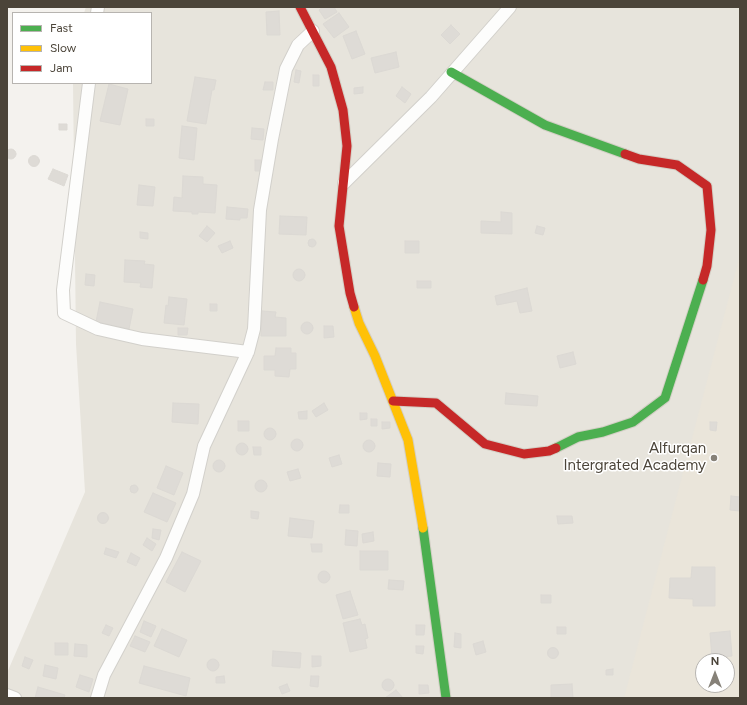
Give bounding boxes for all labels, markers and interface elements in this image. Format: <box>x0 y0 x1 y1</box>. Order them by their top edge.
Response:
legend <box>12 12 152 84</box>
text: Fast <box>50 21 73 35</box>
text: Slow <box>50 41 76 55</box>
text: Jam <box>50 61 73 75</box>
place label: Alfurqan Intergrated Academy <box>563 440 706 475</box>
marker: Alfurqan Intergrated Academy <box>709 453 719 463</box>
north arrow <box>695 653 735 693</box>
text: N <box>711 655 719 668</box>

